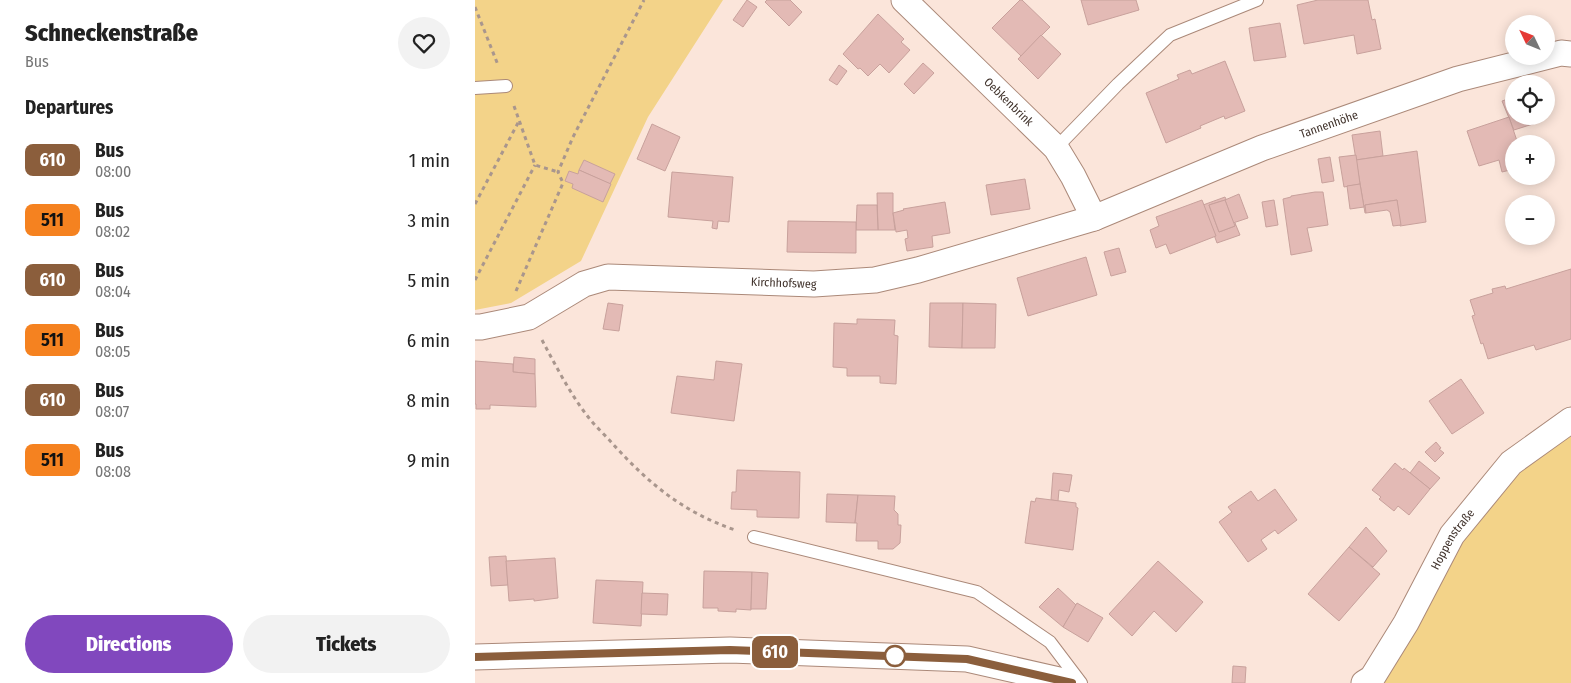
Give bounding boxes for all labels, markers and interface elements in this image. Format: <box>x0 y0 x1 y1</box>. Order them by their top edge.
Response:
north arrow <box>1505 15 1555 65</box>
map controls <box>1505 15 1555 245</box>
button: heart <box>398 17 450 69</box>
text: Schneckenstraße <box>25 19 198 47</box>
text: Bus <box>25 52 49 71</box>
street label: Oebkenbrink <box>981 75 1036 129</box>
button: locate <box>1505 75 1555 125</box>
text: Departures <box>25 96 113 119</box>
street label: Tannenhöhe <box>1298 108 1360 141</box>
button: + <box>1505 135 1555 185</box>
text: Bus <box>95 139 124 162</box>
text: 610 <box>40 149 65 171</box>
text: 1 min <box>409 149 450 172</box>
text: 08:00 <box>95 162 131 181</box>
button: − <box>1505 195 1555 245</box>
text: Bus <box>95 199 124 222</box>
text: 511 <box>41 209 64 231</box>
text: 3 min <box>408 209 450 232</box>
text: 08:02 <box>95 222 130 241</box>
text: Bus <box>95 259 124 282</box>
text: 610 <box>40 269 65 291</box>
text: 5 min <box>407 269 450 292</box>
street label: Kirchhofsweg <box>751 275 817 291</box>
text: 08:04 <box>95 282 131 301</box>
text: Bus <box>95 319 124 342</box>
text: 511 <box>41 329 64 351</box>
text: 6 min <box>407 329 450 352</box>
text: 08:05 <box>95 342 130 361</box>
text: Bus <box>95 379 124 402</box>
text: 610 <box>40 389 65 411</box>
text: 8 min <box>407 389 450 412</box>
text: 08:07 <box>95 402 129 421</box>
text: Bus <box>95 439 124 462</box>
text: 511 <box>41 449 64 471</box>
text: 9 min <box>407 449 450 472</box>
text: 08:08 <box>95 462 131 481</box>
street label: Hoppenstraße <box>1428 506 1477 572</box>
button: Directions <box>25 615 233 673</box>
button: Tickets <box>243 615 450 673</box>
line badge: 610 <box>746 636 804 668</box>
text: 610 <box>762 641 788 663</box>
unlabelled marker <box>884 645 906 667</box>

